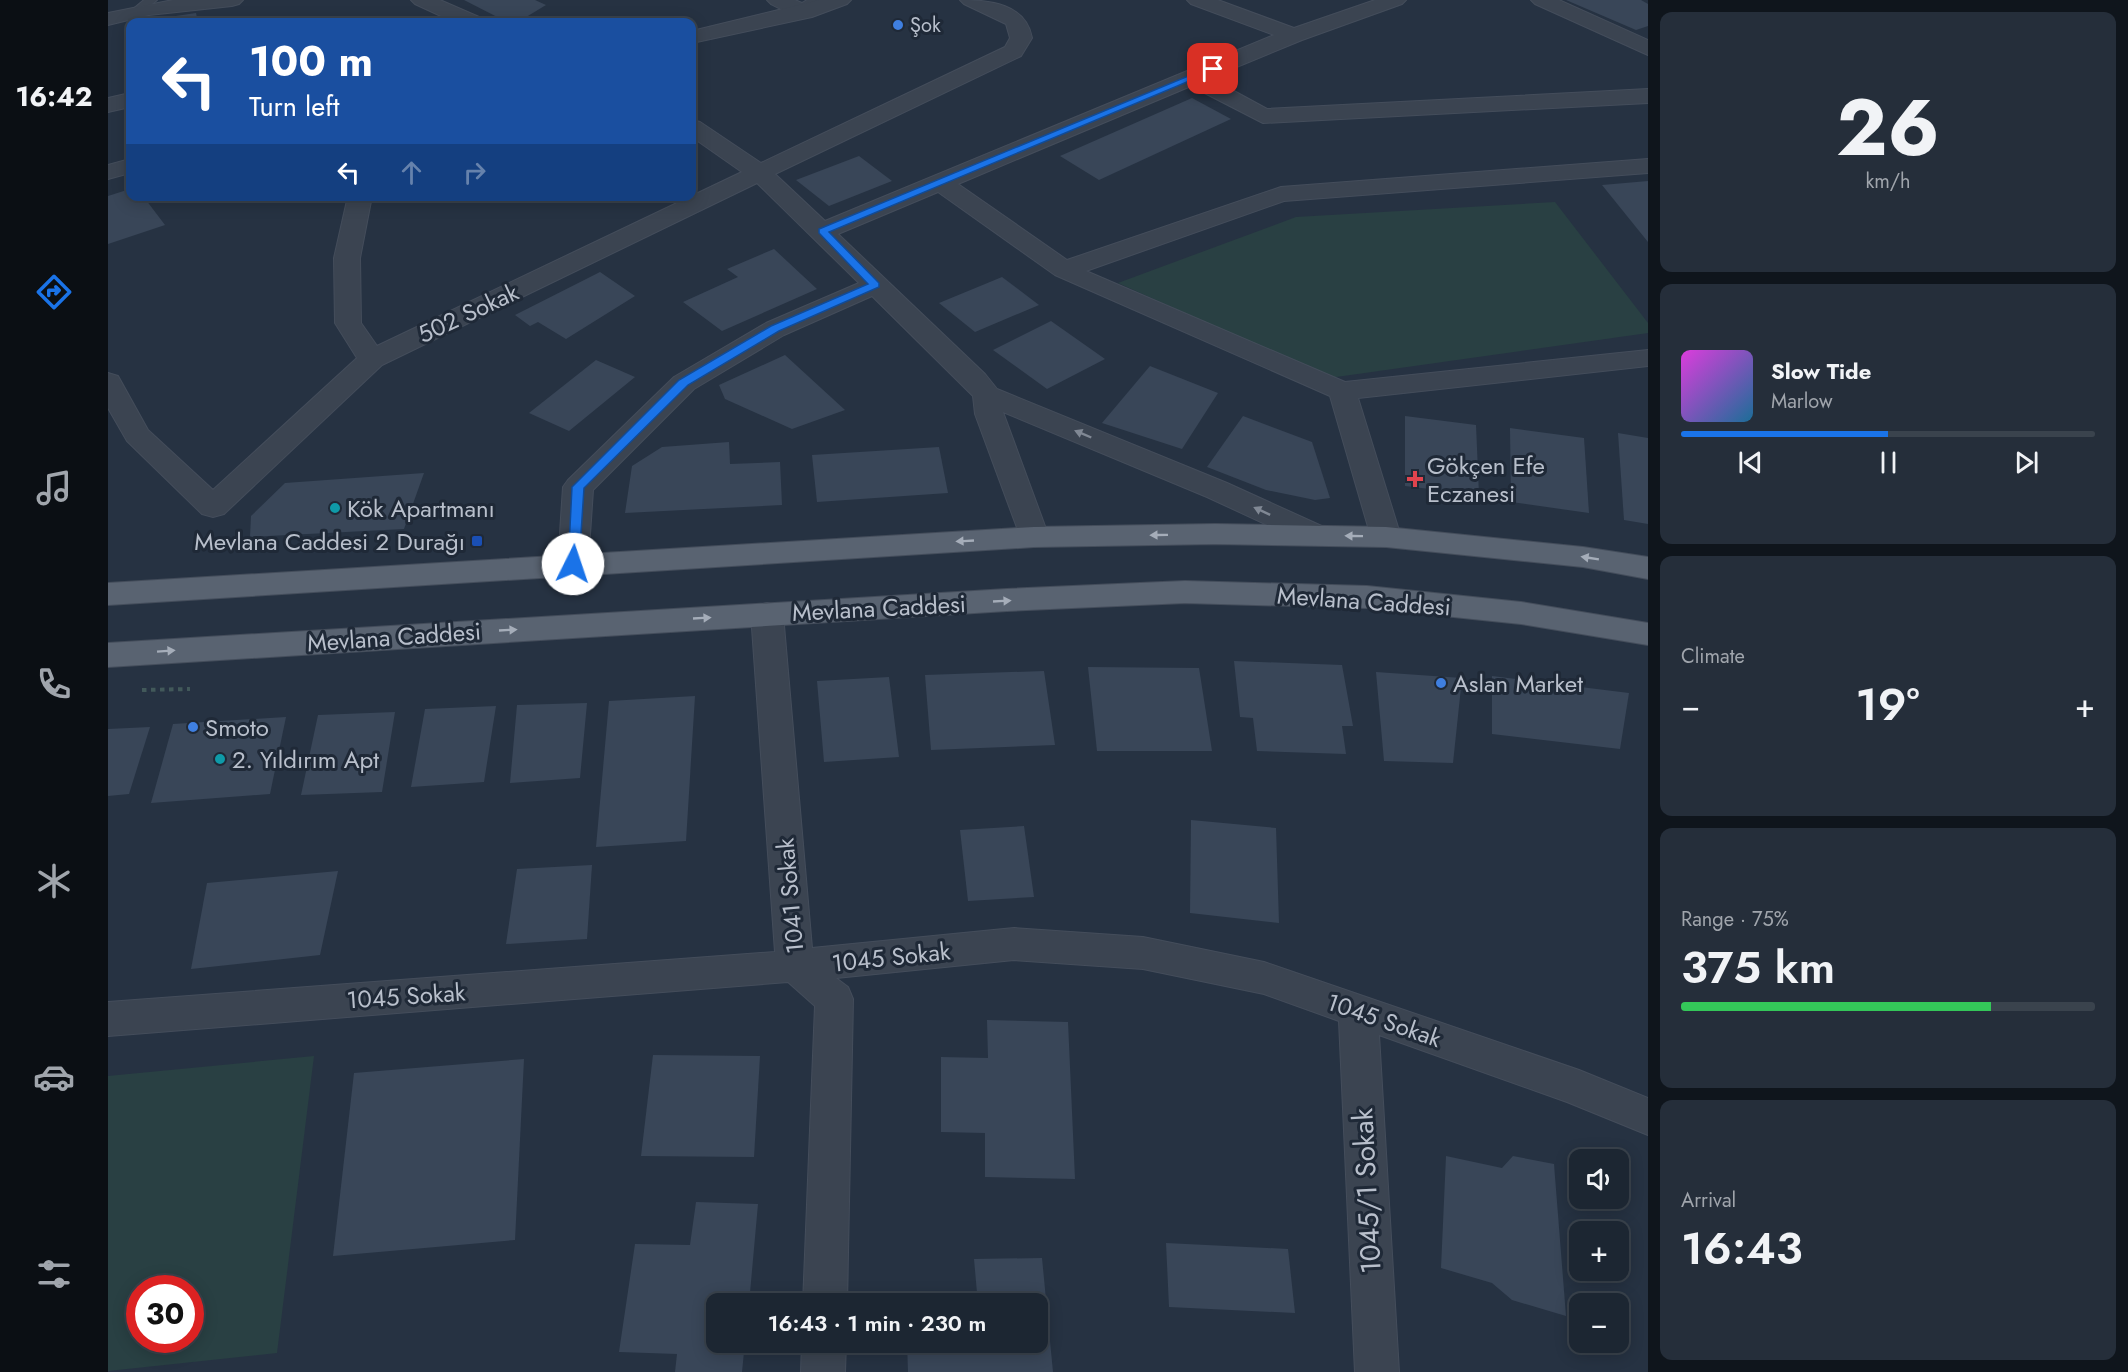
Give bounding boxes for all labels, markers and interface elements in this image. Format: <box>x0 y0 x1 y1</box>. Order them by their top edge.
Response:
place label: Şok <box>910 11 941 40</box>
marker: Şok <box>891 18 905 32</box>
text: 100 m <box>249 31 373 92</box>
icon: left <box>150 42 228 120</box>
pin <box>1187 43 1238 94</box>
icon: arrive <box>1196 52 1229 85</box>
text: 26 <box>1836 72 1940 184</box>
text: 16:42 <box>15 77 93 116</box>
text: Turn left <box>249 87 339 126</box>
icon: left <box>332 156 365 189</box>
icon: ahead <box>395 156 428 189</box>
icon: right <box>458 156 491 189</box>
text: km/h <box>1865 167 1911 196</box>
icon: directions <box>33 271 75 313</box>
street label: 502 Sokak <box>412 274 525 352</box>
text: Slow Tide <box>1771 355 1871 387</box>
text: Marlow <box>1771 387 1833 416</box>
one-way arrow <box>1074 429 1092 439</box>
icon: previous <box>1734 446 1767 479</box>
icon: pause <box>1872 446 1905 479</box>
icon: next <box>2010 446 2043 479</box>
place label: Gökçen Efe Eczanesi <box>1427 448 1545 511</box>
icon: music <box>33 467 75 509</box>
marker: Gökçen Efe Eczanesi <box>1408 472 1422 486</box>
place label: Kök Apartmanı <box>347 491 495 526</box>
marker: Kök Apartmanı <box>328 501 342 515</box>
one-way arrow <box>1254 506 1271 515</box>
place label: Mevlana Caddesi 2 Durağı <box>194 524 465 559</box>
one-way arrow <box>1150 530 1169 540</box>
one-way arrow <box>1345 531 1364 541</box>
position arrow <box>541 532 605 596</box>
marker: Mevlana Caddesi 2 Durağı <box>470 534 484 548</box>
one-way arrow <box>955 536 974 546</box>
one-way arrow <box>1581 554 1600 563</box>
street label: Mevlana Caddesi <box>1276 577 1452 625</box>
street label: Mevlana Caddesi <box>791 586 967 630</box>
one-way arrow <box>992 596 1011 605</box>
street label: Mevlana Caddesi <box>306 613 482 661</box>
one-way arrow <box>693 614 712 623</box>
one-way arrow <box>498 625 517 634</box>
text: Climate <box>1681 642 1745 671</box>
one-way arrow <box>157 647 176 656</box>
icon: phone <box>33 663 75 705</box>
place label: Aslan Market <box>1453 666 1583 701</box>
text: 19° <box>1856 672 1920 737</box>
marker: Aslan Market <box>1434 676 1448 690</box>
text: − <box>1681 682 1700 729</box>
text: + <box>2075 682 2095 729</box>
place label: Smoto <box>205 710 269 745</box>
marker: Smoto <box>186 720 200 734</box>
place label: 2. Yıldırım Apt <box>232 742 379 777</box>
marker: 2. Yıldırım Apt <box>213 752 227 766</box>
street label: 1041 Sokak <box>767 836 812 955</box>
icon: climate <box>33 860 75 902</box>
text: Range · 75% <box>1681 905 1789 934</box>
street label: 1045 Sokak <box>830 933 952 981</box>
text: 375 km <box>1681 935 1835 1000</box>
street label: 1045 Sokak <box>345 974 467 1018</box>
street label: 1045 Sokak <box>1322 984 1446 1056</box>
icon: car <box>33 1056 75 1098</box>
street label: 1045/1 Sokak <box>1342 1107 1392 1275</box>
map controls <box>1569 1149 1629 1353</box>
button: sound <box>1569 1149 1629 1209</box>
text: Arrival <box>1681 1186 1736 1215</box>
text: 16:43 <box>1681 1216 1803 1281</box>
button: + <box>1569 1221 1629 1281</box>
icon: filters <box>33 1253 75 1295</box>
speed limit sign: 30 <box>126 1275 204 1353</box>
button: − <box>1569 1293 1629 1353</box>
text: 16:43 · 1 min · 230 m <box>768 1307 986 1339</box>

